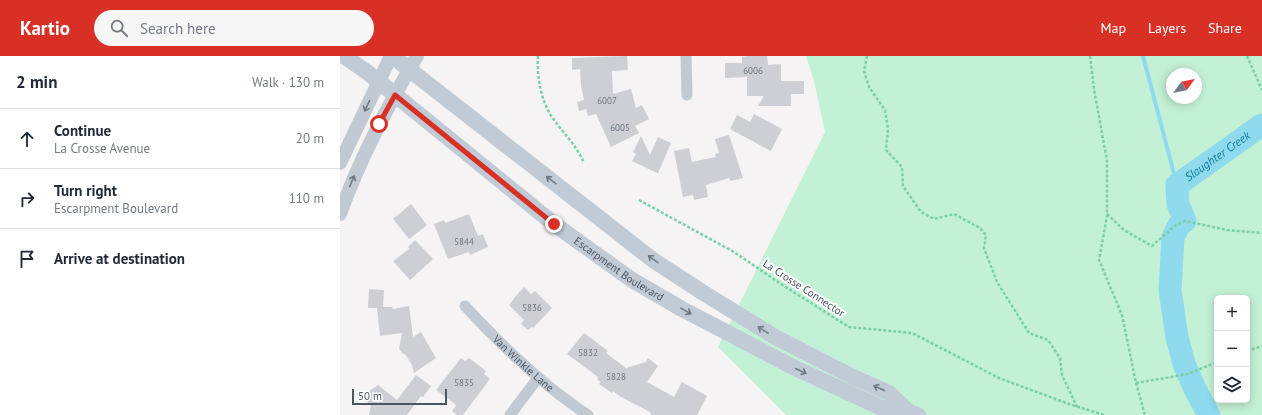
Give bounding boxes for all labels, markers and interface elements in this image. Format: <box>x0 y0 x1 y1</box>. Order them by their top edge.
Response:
search box <box>94 10 374 46</box>
text: Kartio <box>20 16 70 40</box>
icon: search <box>108 17 130 39</box>
text: Search here <box>140 19 216 38</box>
text: Map <box>1100 19 1126 37</box>
text: Layers <box>1148 19 1186 37</box>
text: Share <box>1208 19 1242 37</box>
house number: 6006 <box>743 65 763 76</box>
north arrow <box>1166 68 1202 104</box>
text: 2 min <box>16 71 57 93</box>
text: Walk · 130 m <box>252 74 324 91</box>
house number: 6007 <box>597 95 617 106</box>
one-way arrow <box>363 100 370 112</box>
route start <box>370 115 388 133</box>
text: Continue <box>54 121 111 140</box>
house number: 6005 <box>610 122 630 133</box>
water label: Slaughter Creek <box>1182 127 1253 184</box>
icon: ahead <box>16 128 38 150</box>
text: 20 m <box>296 130 324 147</box>
text: La Crosse Avenue <box>54 140 150 157</box>
one-way arrow <box>545 175 556 184</box>
one-way arrow <box>349 176 357 188</box>
text: Turn right <box>54 181 117 200</box>
icon: right <box>16 188 38 210</box>
text: 110 m <box>289 190 324 207</box>
text: Escarpment Boulevard <box>54 200 178 217</box>
route end <box>545 215 563 233</box>
street label: Escarpment Boulevard <box>571 234 666 304</box>
house number: 5844 <box>454 236 474 247</box>
icon: arrive <box>16 248 38 270</box>
text: Arrive at destination <box>54 249 185 268</box>
one-way arrow <box>648 255 659 263</box>
street label: La Crosse Connector <box>760 256 848 320</box>
map controls <box>1214 295 1250 403</box>
button: + <box>1214 295 1250 331</box>
house number: 5836 <box>522 302 542 313</box>
one-way arrow <box>680 307 692 315</box>
one-way arrow <box>758 326 769 334</box>
button: − <box>1214 331 1250 367</box>
street label: Van Winkle Lane <box>489 332 557 395</box>
house number: 5832 <box>578 347 598 358</box>
button: layers <box>1214 367 1250 403</box>
one-way arrow <box>795 368 807 375</box>
house number: 5828 <box>606 371 626 382</box>
house number: 5835 <box>454 377 474 388</box>
one-way arrow <box>873 384 885 392</box>
scale bar <box>352 387 447 406</box>
text: 50 m <box>358 389 382 403</box>

